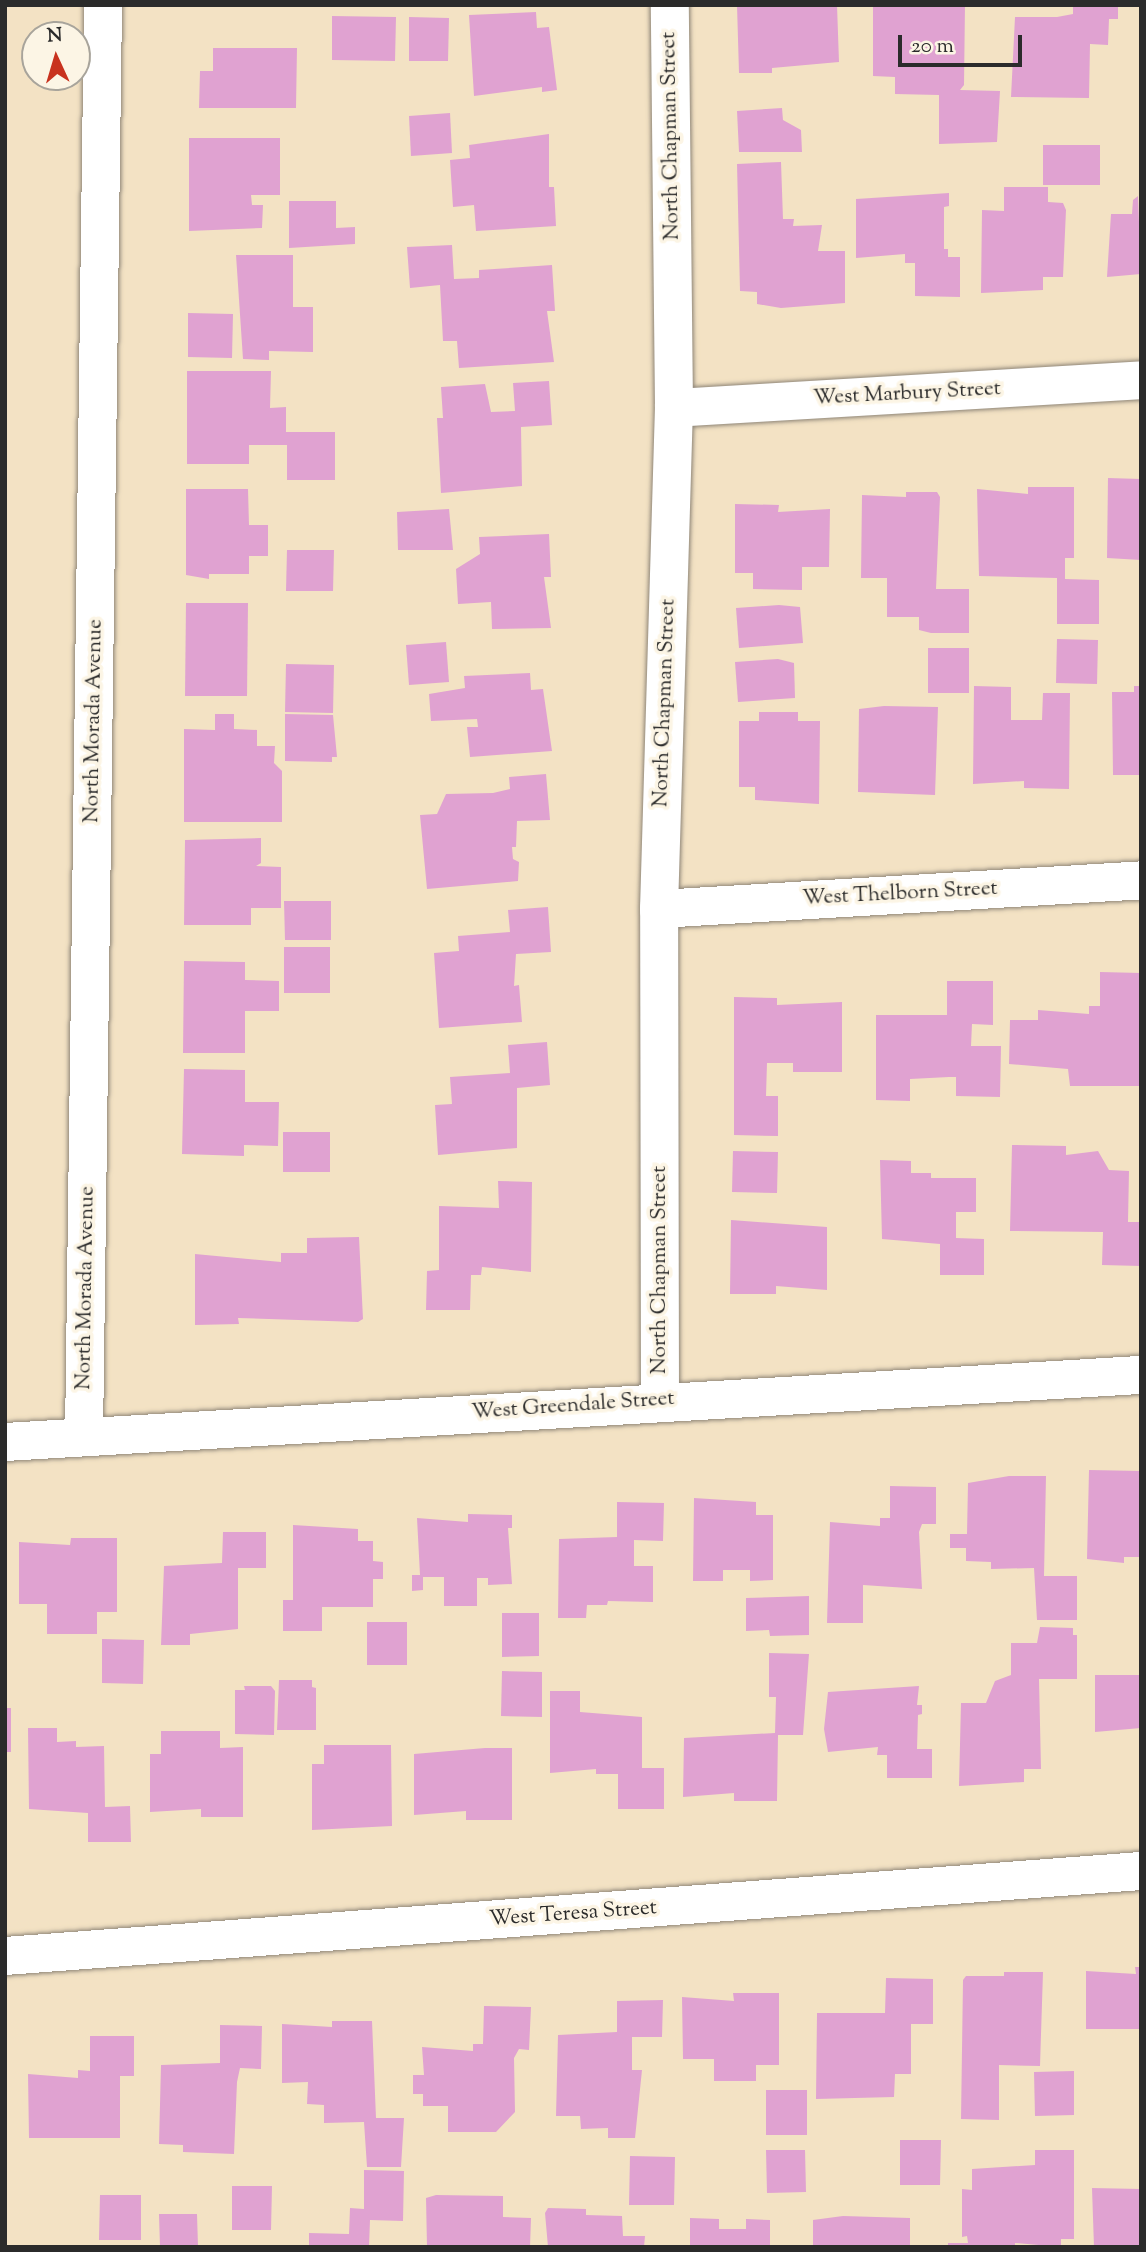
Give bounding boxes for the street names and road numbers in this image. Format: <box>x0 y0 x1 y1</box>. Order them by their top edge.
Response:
street label: North Chapman Street <box>657 32 685 240</box>
street label: West Marbury Street <box>813 376 1001 412</box>
street label: North Chapman Street <box>649 598 681 808</box>
street label: North Morada Avenue <box>80 619 108 823</box>
street label: West Thelborn Street <box>802 876 998 912</box>
street label: North Chapman Street <box>647 1166 673 1374</box>
street label: North Morada Avenue <box>72 1186 100 1390</box>
street label: West Greendale Street <box>471 1386 675 1426</box>
street label: West Teresa Street <box>488 1896 658 1932</box>

